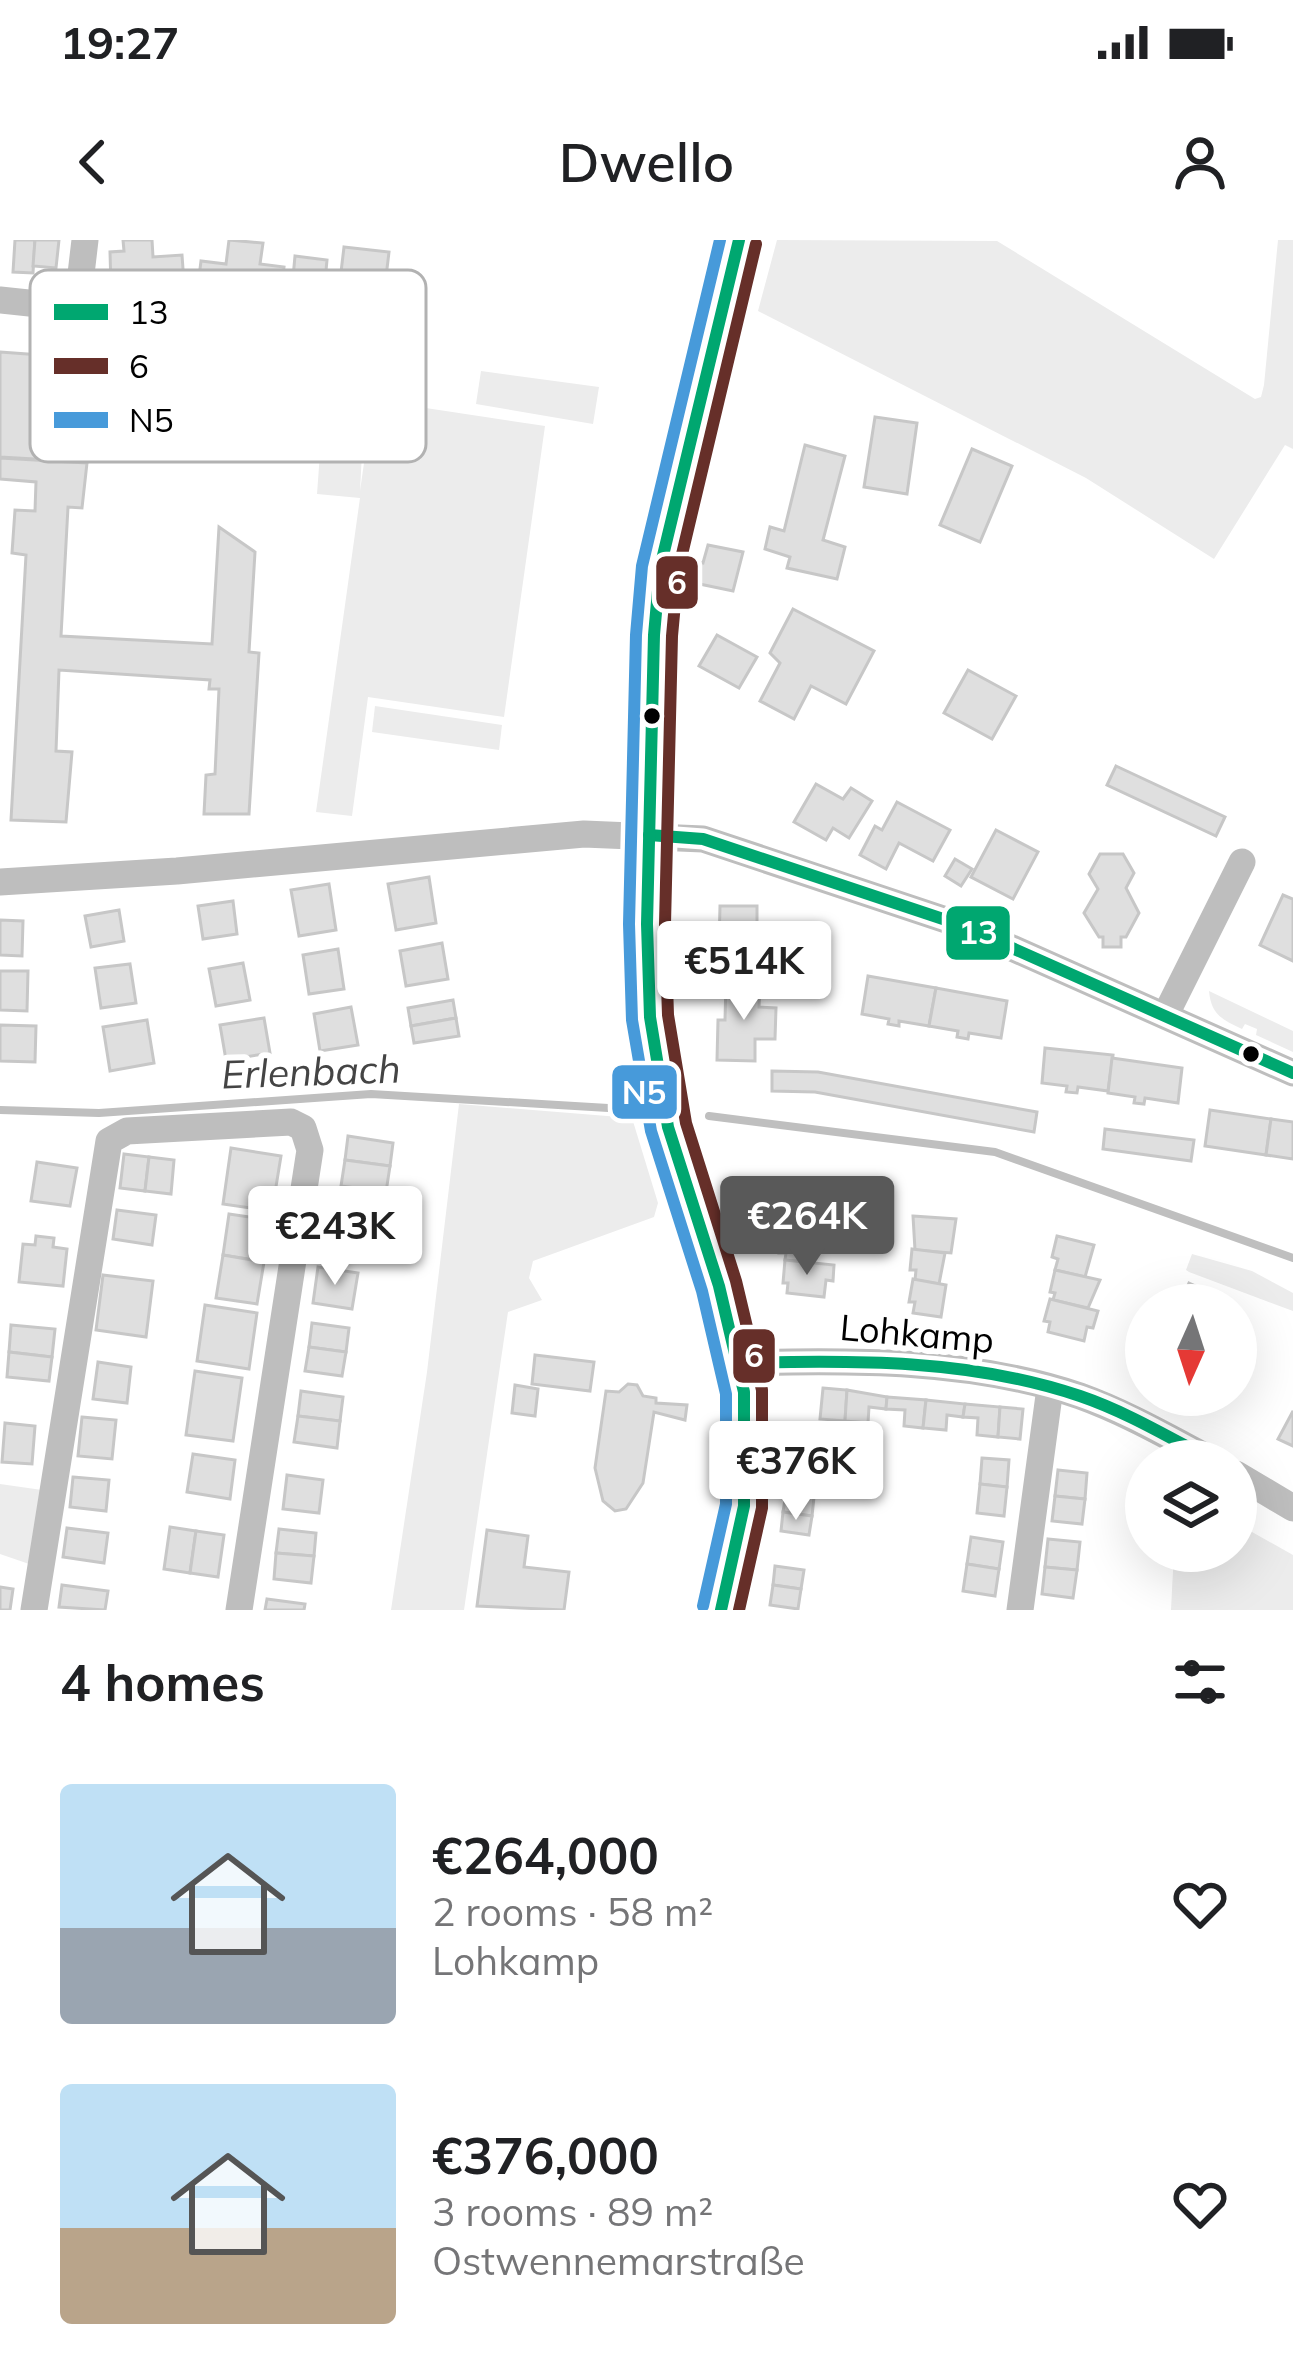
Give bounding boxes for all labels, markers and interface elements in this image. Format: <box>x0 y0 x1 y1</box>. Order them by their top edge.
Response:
text: 19:27 <box>60 14 179 70</box>
text: Dwello <box>559 128 734 196</box>
icon: back <box>60 129 126 195</box>
icon: person <box>1167 129 1233 195</box>
legend <box>30 270 426 462</box>
text: 13 <box>129 291 169 332</box>
text: 6 <box>129 345 149 386</box>
text: N5 <box>129 399 173 440</box>
line badge: 6 <box>654 554 700 611</box>
text: 6 <box>667 561 687 602</box>
unlabelled marker <box>641 705 663 727</box>
line badge: 13 <box>944 904 1012 962</box>
text: 13 <box>958 911 998 952</box>
pin: €514K <box>660 921 828 1023</box>
text: €514K <box>684 935 804 984</box>
water label: Erlenbach <box>220 1043 402 1099</box>
unlabelled marker <box>1240 1043 1262 1065</box>
line badge: N5 <box>610 1063 679 1121</box>
text: N5 <box>622 1071 666 1112</box>
pin: €264K <box>723 1176 891 1278</box>
pin: €243K <box>251 1186 419 1288</box>
text: €264K <box>747 1190 867 1239</box>
text: €243K <box>275 1200 395 1249</box>
north arrow <box>1125 1284 1257 1416</box>
map controls <box>1125 1284 1257 1572</box>
street label: Lohkamp <box>838 1304 996 1362</box>
line badge: 6 <box>731 1327 777 1385</box>
text: 6 <box>744 1334 764 1375</box>
pin: €376K <box>712 1421 880 1523</box>
text: €376K <box>736 1435 856 1484</box>
button: layers <box>1125 1440 1257 1572</box>
icon: filters <box>1167 1649 1233 1715</box>
text: 4 homes <box>60 1650 265 1714</box>
text: €264,000 <box>432 1823 659 1887</box>
icon: home <box>156 1832 300 1976</box>
icon: heart <box>1167 1871 1233 1937</box>
text: 2 rooms · 58 m² <box>432 1887 713 1936</box>
text: Lohkamp <box>432 1936 599 1985</box>
text: €376,000 <box>432 2123 659 2187</box>
icon: home <box>156 2132 300 2276</box>
icon: heart <box>1167 2171 1233 2237</box>
text: 3 rooms · 89 m² <box>432 2187 713 2236</box>
text: Ostwennemarstraße <box>432 2236 805 2285</box>

